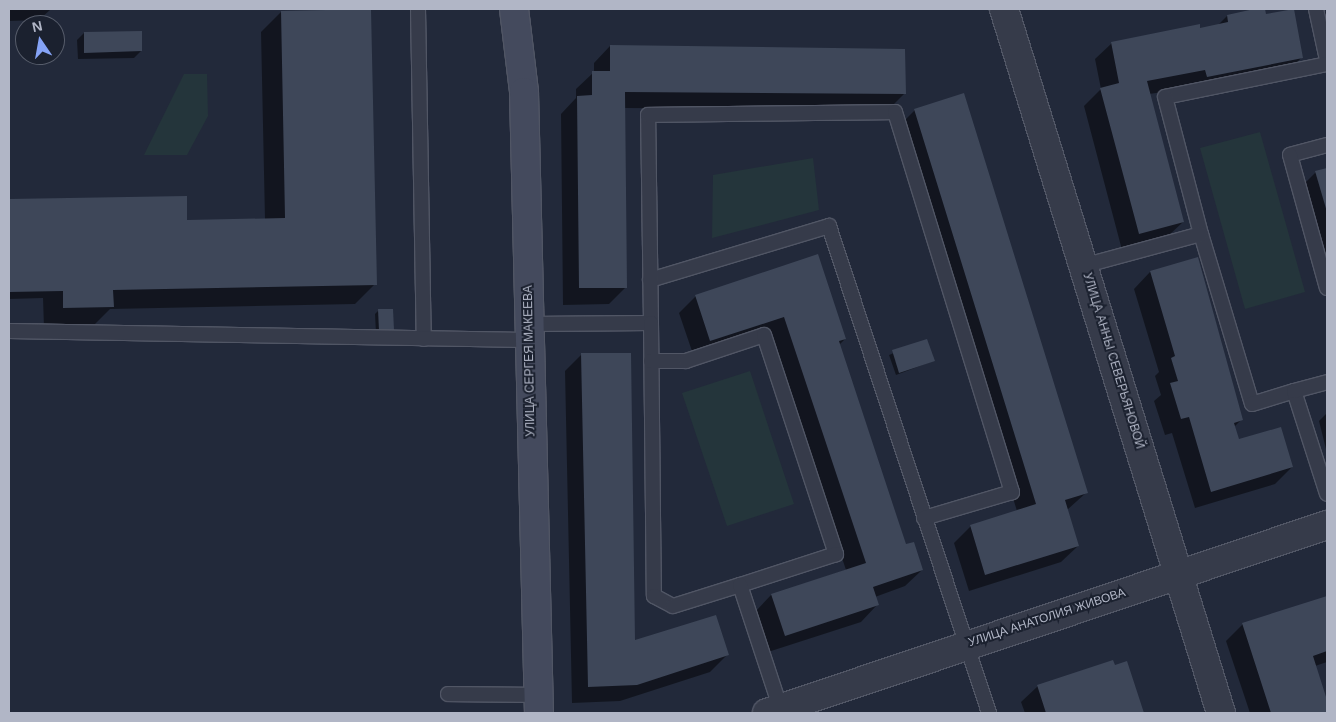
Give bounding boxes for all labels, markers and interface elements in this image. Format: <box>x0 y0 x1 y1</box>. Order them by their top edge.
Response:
north arrow <box>15 15 65 65</box>
text: N <box>30 17 44 35</box>
street label: УЛИЦА АННЫ СЕВЕРЬЯНОВОЙ <box>1079 271 1147 451</box>
street label: УЛИЦА СЕРГЕЯ МАКЕЕВА <box>521 285 539 437</box>
street label: УЛИЦА АНАТОЛИЯ ЖИВОВА <box>967 586 1127 650</box>

